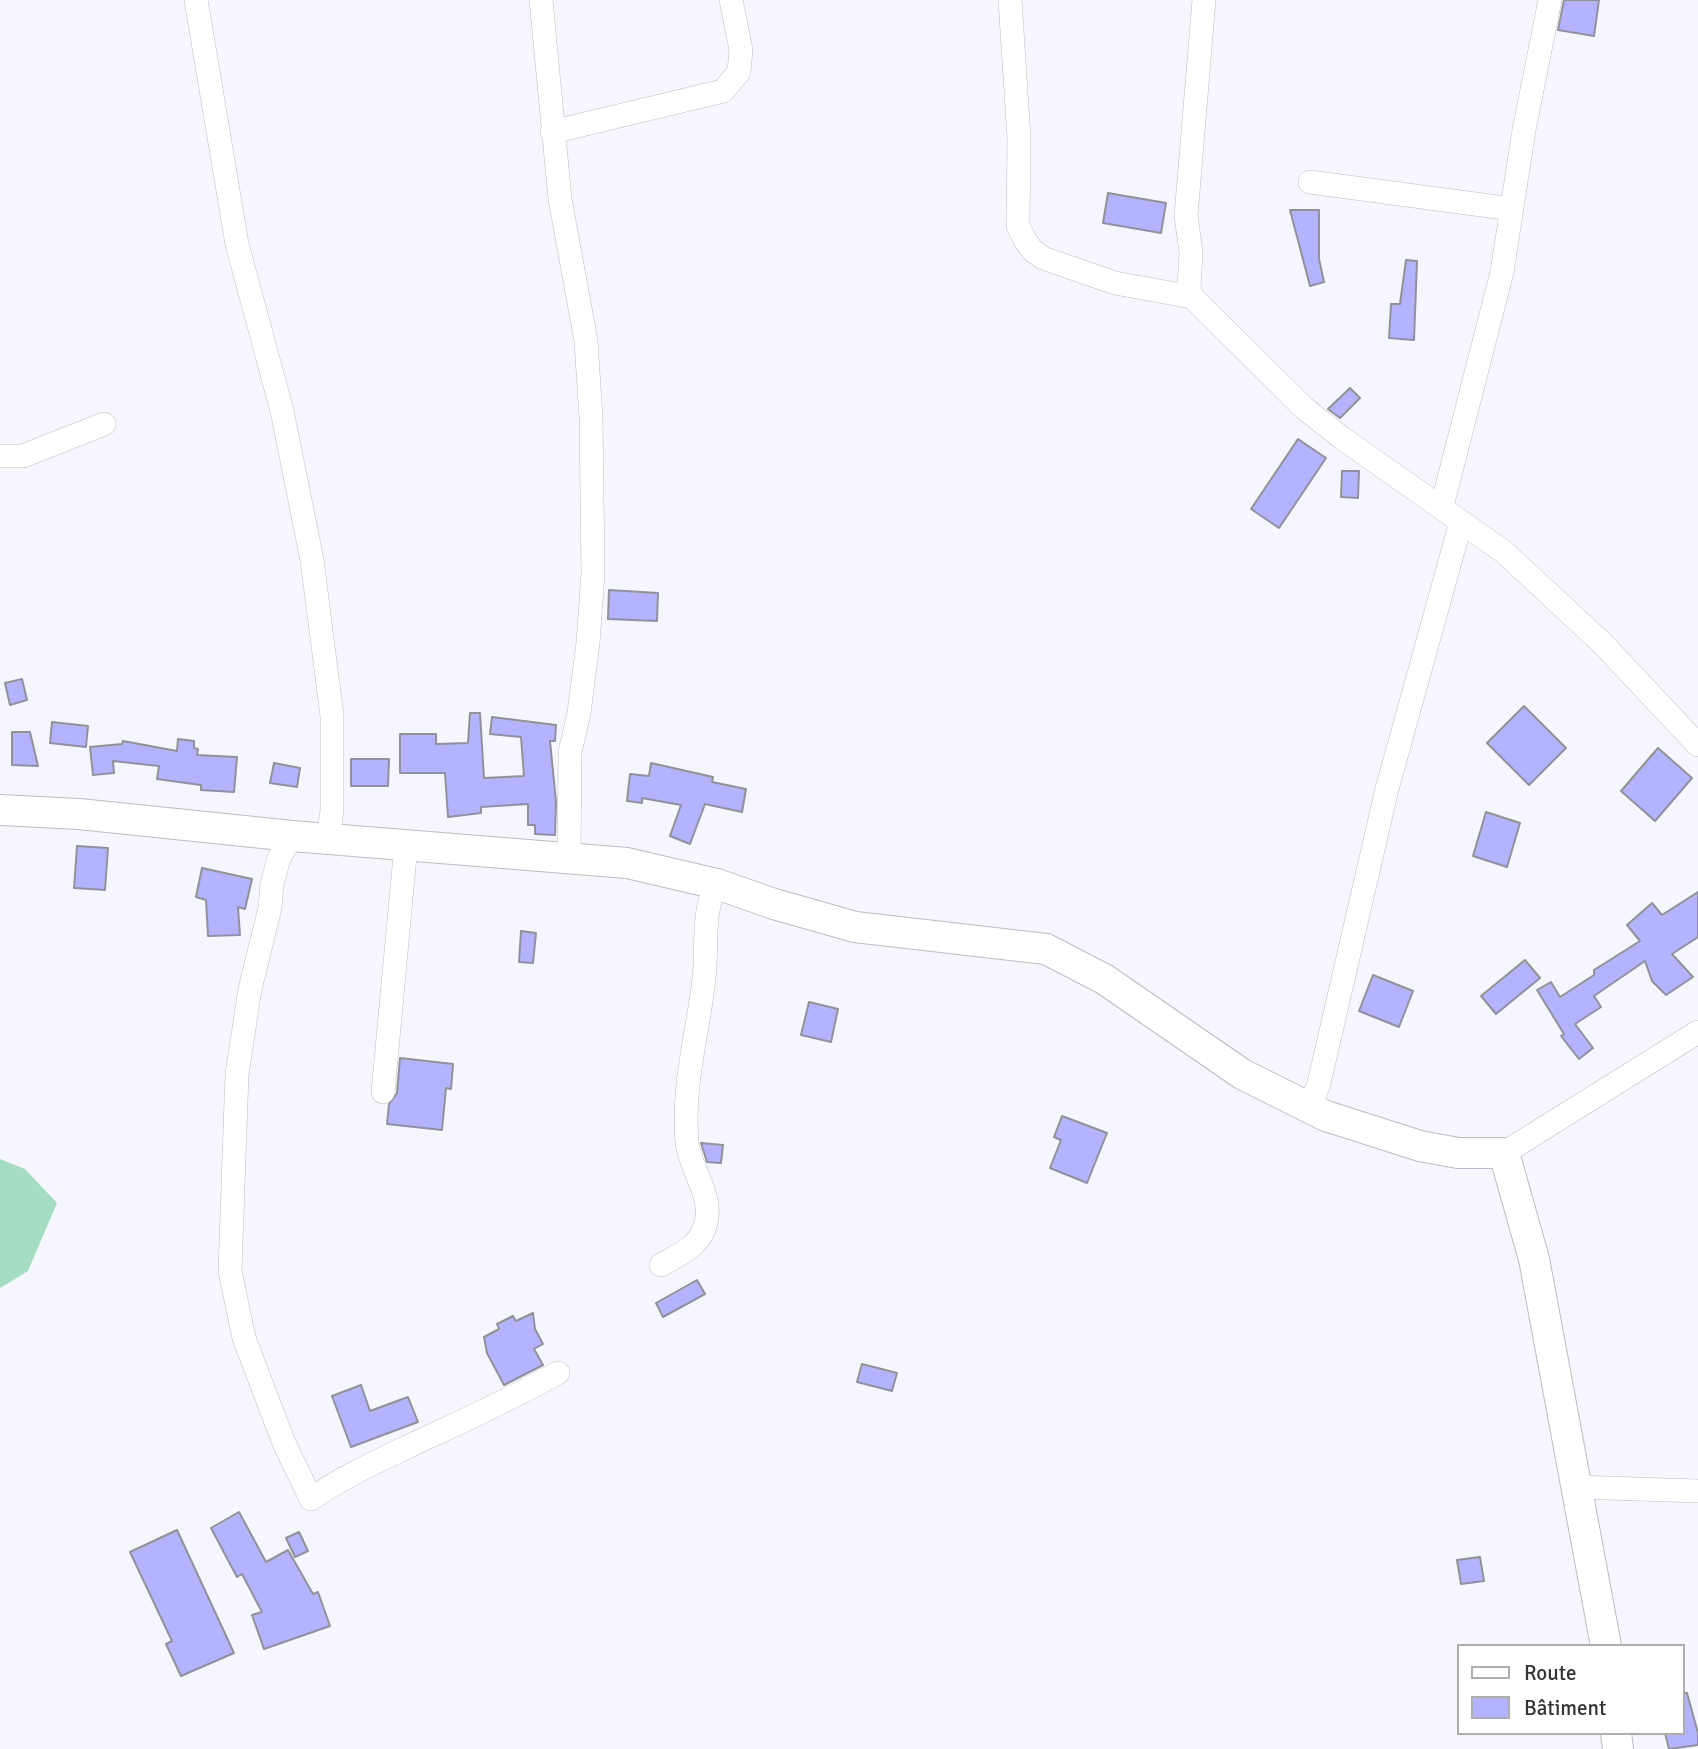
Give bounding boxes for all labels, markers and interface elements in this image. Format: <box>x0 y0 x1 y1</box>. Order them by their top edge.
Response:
legend <box>1456 1644 1684 1735</box>
text: Route <box>1524 1660 1576 1686</box>
text: Bâtiment <box>1524 1695 1606 1721</box>

